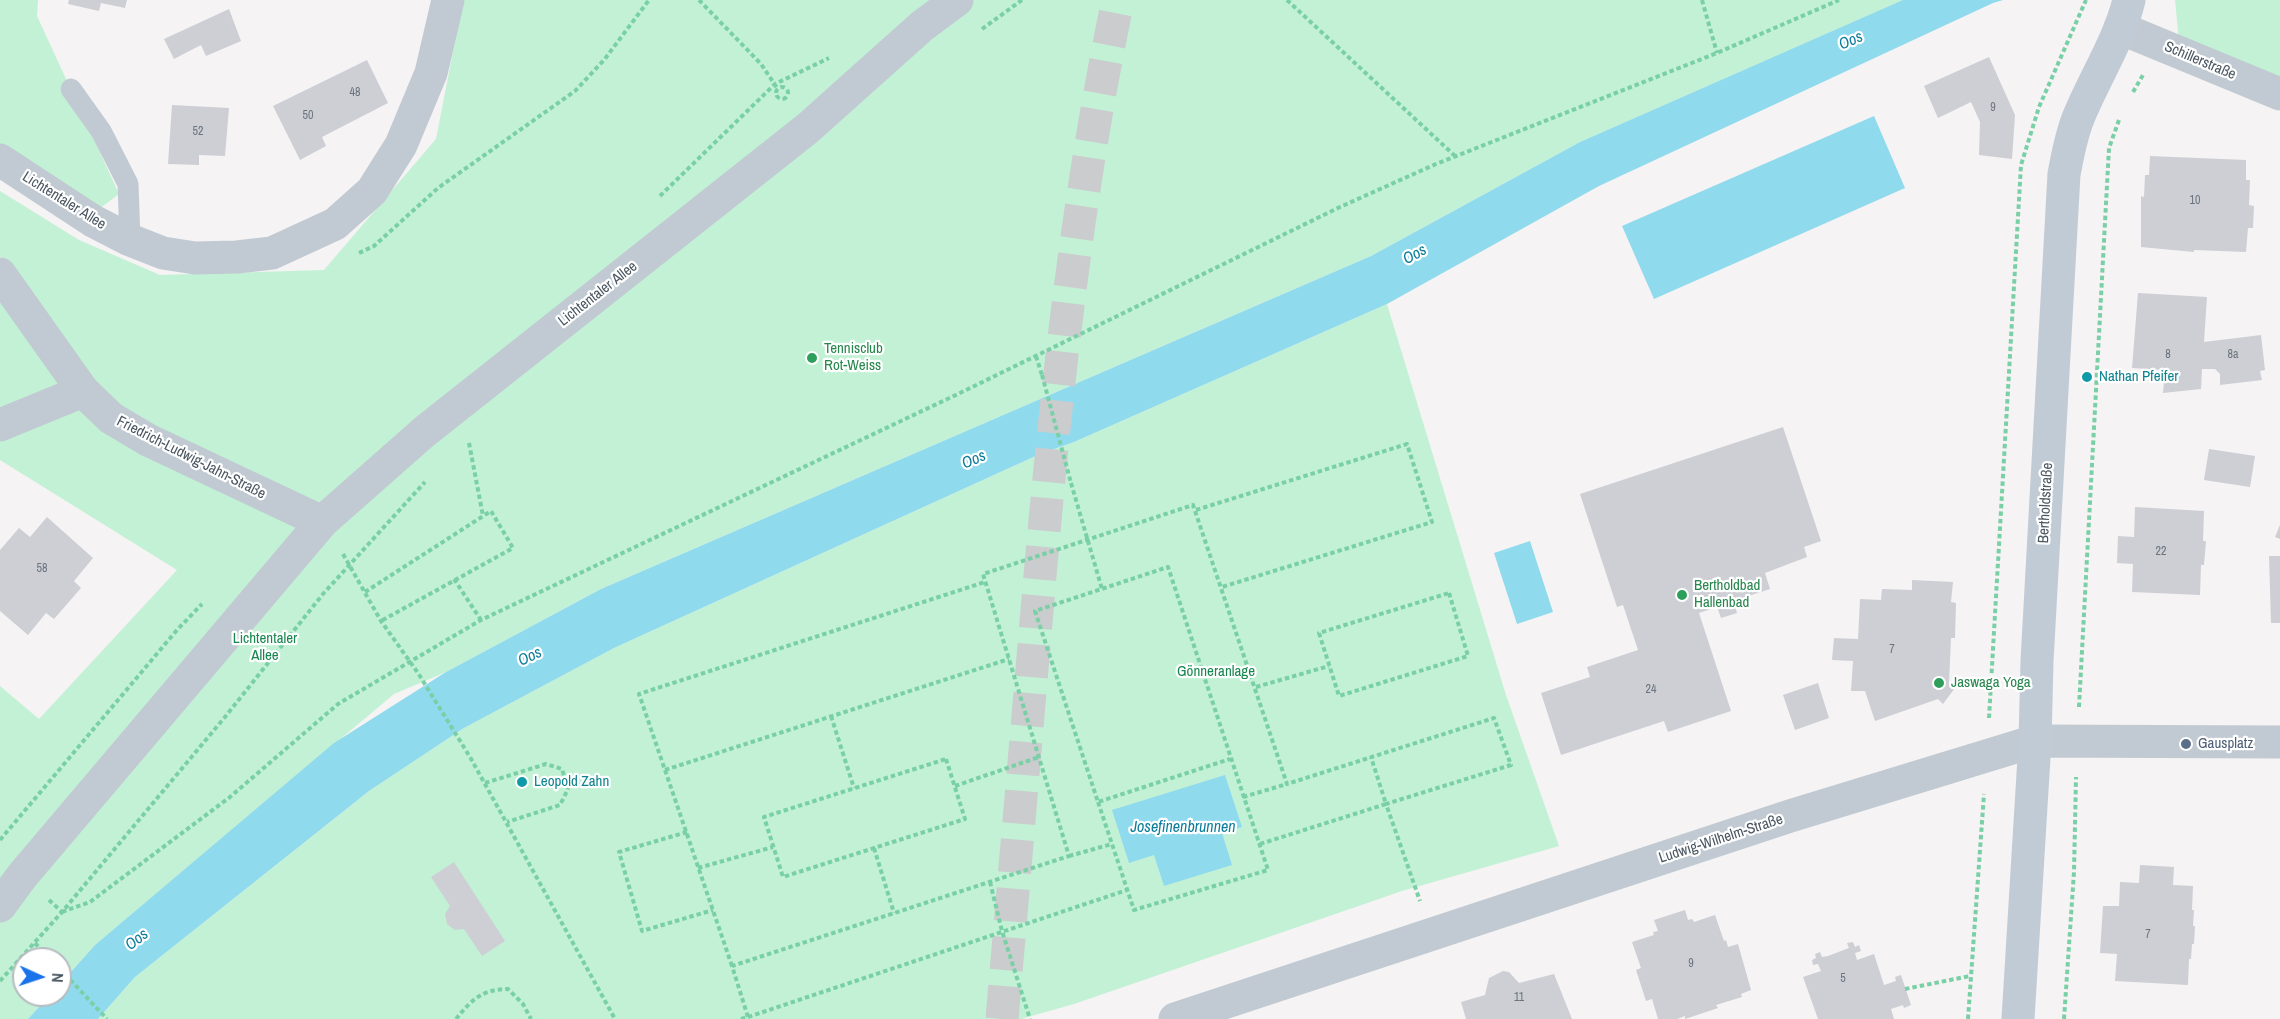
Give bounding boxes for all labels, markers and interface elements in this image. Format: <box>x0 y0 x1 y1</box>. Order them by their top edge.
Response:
water label: Oos <box>1836 27 1866 55</box>
street label: Schillerstraße <box>2162 38 2238 84</box>
house number: 48 <box>350 86 360 100</box>
house number: 9 <box>1990 101 1996 115</box>
house number: 50 <box>303 109 313 123</box>
house number: 52 <box>193 125 203 139</box>
street label: Lichtentaler Allee <box>19 168 109 234</box>
house number: 10 <box>2190 194 2200 208</box>
water label: Oos <box>1400 241 1430 269</box>
street label: Lichtentaler Allee <box>555 258 641 330</box>
place label: Tennisclub Rot-Weiss <box>824 340 883 375</box>
house number: 8 <box>2165 348 2171 362</box>
house number: 8a <box>2228 348 2238 362</box>
marker: Tennisclub Rot-Weiss <box>805 351 819 365</box>
place label: Nathan Pfeifer <box>2099 368 2178 386</box>
marker: Nathan Pfeifer <box>2080 370 2094 384</box>
street label: Friedrich-Ludwig-Jahn-Straße <box>114 413 268 503</box>
water label: Oos <box>959 446 989 474</box>
street label: Bertholdstraße <box>2035 462 2057 544</box>
house number: 22 <box>2156 545 2166 559</box>
house number: 58 <box>37 562 47 576</box>
place label: Bertholdbad Hallenbad <box>1694 577 1760 612</box>
marker: Bertholdbad Hallenbad <box>1675 588 1689 602</box>
park label: Lichtentaler Allee <box>233 630 297 665</box>
water label: Oos <box>515 643 545 671</box>
house number: 7 <box>1889 643 1895 657</box>
park label: Gönneranlage <box>1177 663 1255 681</box>
place label: Jaswaga Yoga <box>1951 674 2031 692</box>
marker: Jaswaga Yoga <box>1932 676 1946 690</box>
house number: 24 <box>1646 683 1656 697</box>
place label: Gausplatz <box>2198 735 2253 753</box>
marker: Gausplatz <box>2179 737 2193 751</box>
place label: Leopold Zahn <box>534 773 609 791</box>
marker: Leopold Zahn <box>515 775 529 789</box>
street label: Ludwig-Wilhelm-Straße <box>1657 810 1785 868</box>
water label: Josefinenbrunnen <box>1130 818 1236 838</box>
water label: Oos <box>122 925 152 955</box>
house number: 7 <box>2145 928 2151 942</box>
north arrow <box>12 947 72 1007</box>
house number: 9 <box>1688 957 1694 971</box>
house number: 5 <box>1840 972 1846 986</box>
text: N <box>47 973 69 983</box>
house number: 11 <box>1514 991 1524 1005</box>

